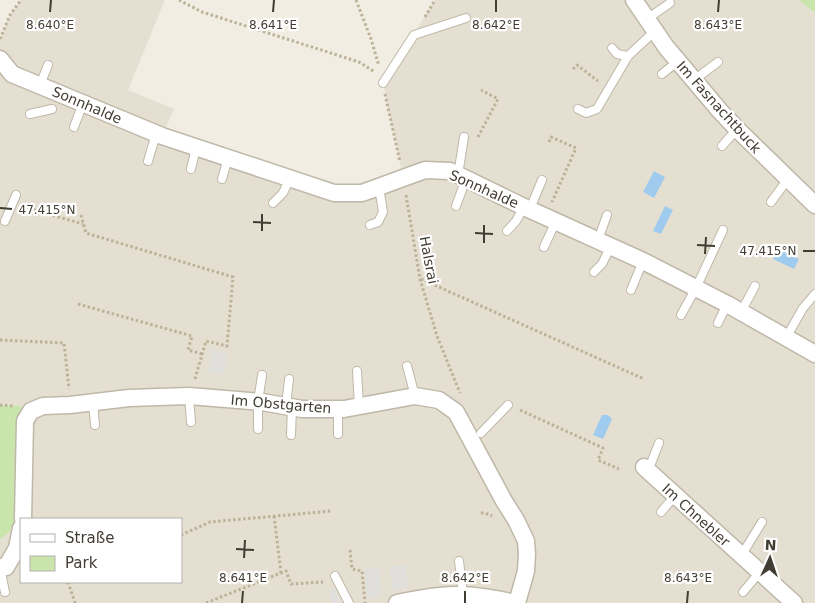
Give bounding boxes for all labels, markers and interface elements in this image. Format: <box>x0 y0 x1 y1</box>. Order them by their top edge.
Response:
text: 8.640°E <box>26 18 74 32</box>
text: 8.641°E <box>249 18 297 32</box>
text: 8.642°E <box>472 18 520 32</box>
text: 8.643°E <box>694 18 742 32</box>
street label: Im Fasnachtbuck <box>674 58 765 157</box>
street label: Sonnhalde <box>50 83 124 127</box>
street label: Sonnhalde <box>447 167 521 211</box>
text: 47.415°N <box>19 203 75 217</box>
street label: Halsrai <box>417 235 441 285</box>
text: 47.415°N <box>740 244 796 258</box>
street label: Im Obstgarten <box>230 392 332 416</box>
street label: Im Chnebler <box>659 480 733 550</box>
legend <box>20 518 182 583</box>
text: Straße <box>65 529 114 547</box>
north arrow <box>745 533 795 583</box>
text: N <box>764 537 777 553</box>
text: Park <box>65 554 98 572</box>
text: 8.641°E <box>219 571 267 585</box>
text: 8.642°E <box>441 571 489 585</box>
text: 8.643°E <box>664 571 712 585</box>

